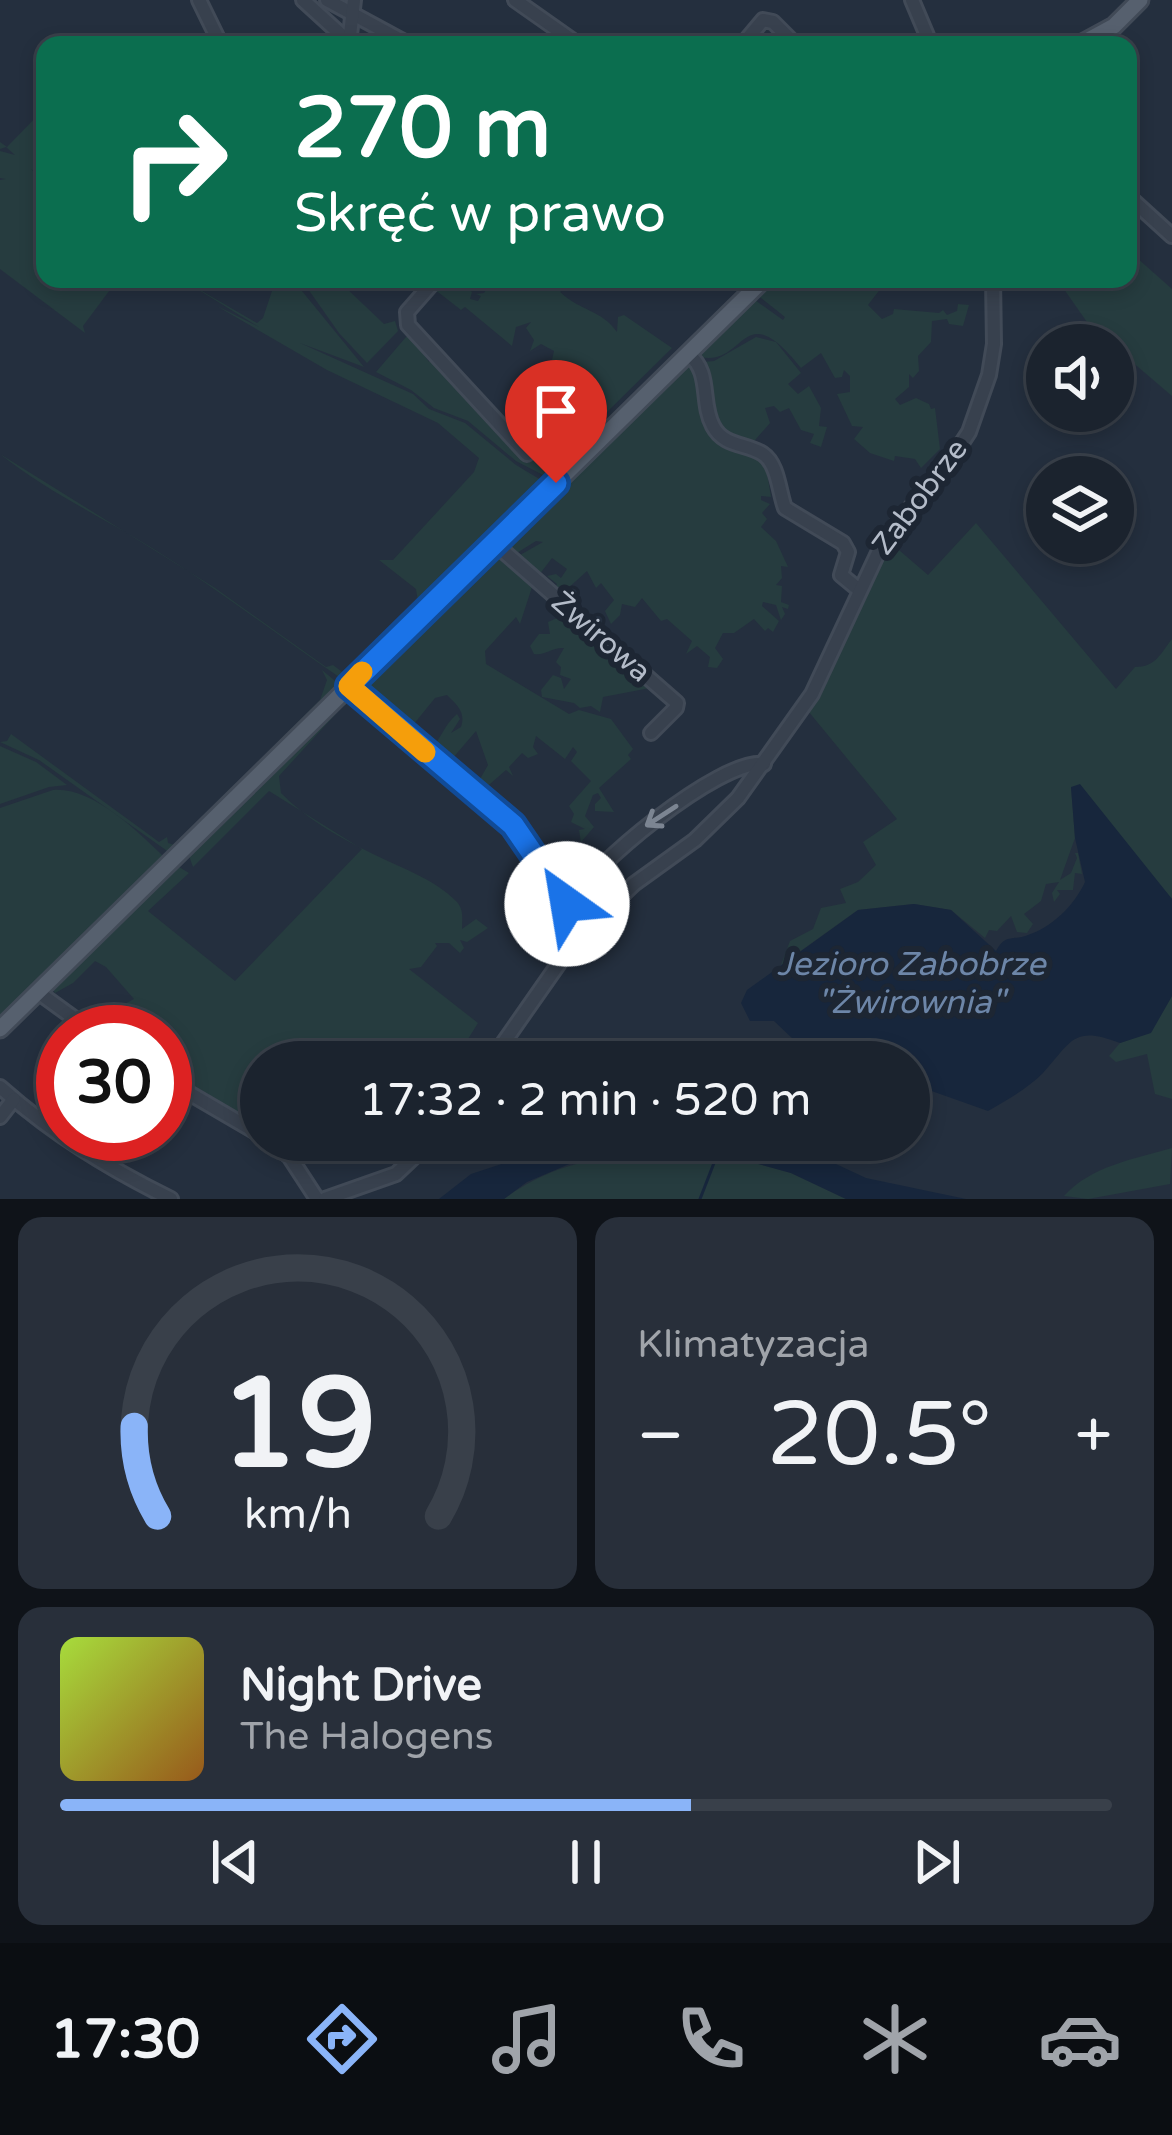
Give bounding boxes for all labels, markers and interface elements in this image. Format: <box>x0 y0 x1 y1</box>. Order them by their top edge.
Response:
text: 270 m <box>294 79 551 180</box>
icon: right <box>96 84 252 240</box>
text: Skręć w prawo <box>294 181 666 246</box>
map controls <box>1026 324 1134 564</box>
button: sound <box>1026 324 1134 432</box>
pin <box>505 360 607 483</box>
icon: arrive <box>523 378 589 444</box>
street label: Zabobrze <box>864 432 976 562</box>
button: layers <box>1026 456 1134 564</box>
street label: Żwirowa <box>544 584 658 690</box>
one-way arrow <box>645 803 679 828</box>
position arrow <box>504 841 630 967</box>
water label: Jezioro Zabobrze "Żwirownia" <box>777 945 1048 1022</box>
speed limit sign: 30 <box>36 1005 192 1161</box>
text: 17:32 · 2 min · 520 m <box>359 1074 811 1128</box>
text: Klimatyzacja <box>637 1321 869 1368</box>
text: 19 <box>219 1350 376 1501</box>
text: 20.5° <box>767 1381 992 1490</box>
text: − <box>637 1396 684 1476</box>
text: + <box>1075 1396 1112 1476</box>
text: km/h <box>244 1489 351 1540</box>
text: Night Drive <box>240 1659 482 1713</box>
text: The Halogens <box>240 1713 493 1760</box>
icon: previous <box>202 1829 268 1895</box>
icon: pause <box>553 1829 619 1895</box>
icon: next <box>904 1829 970 1895</box>
icon: directions <box>300 1997 384 2081</box>
icon: music <box>485 1997 569 2081</box>
icon: phone <box>669 1997 753 2081</box>
icon: climate <box>853 1997 937 2081</box>
icon: car <box>1038 1997 1122 2081</box>
text: 17:30 <box>50 2007 200 2072</box>

